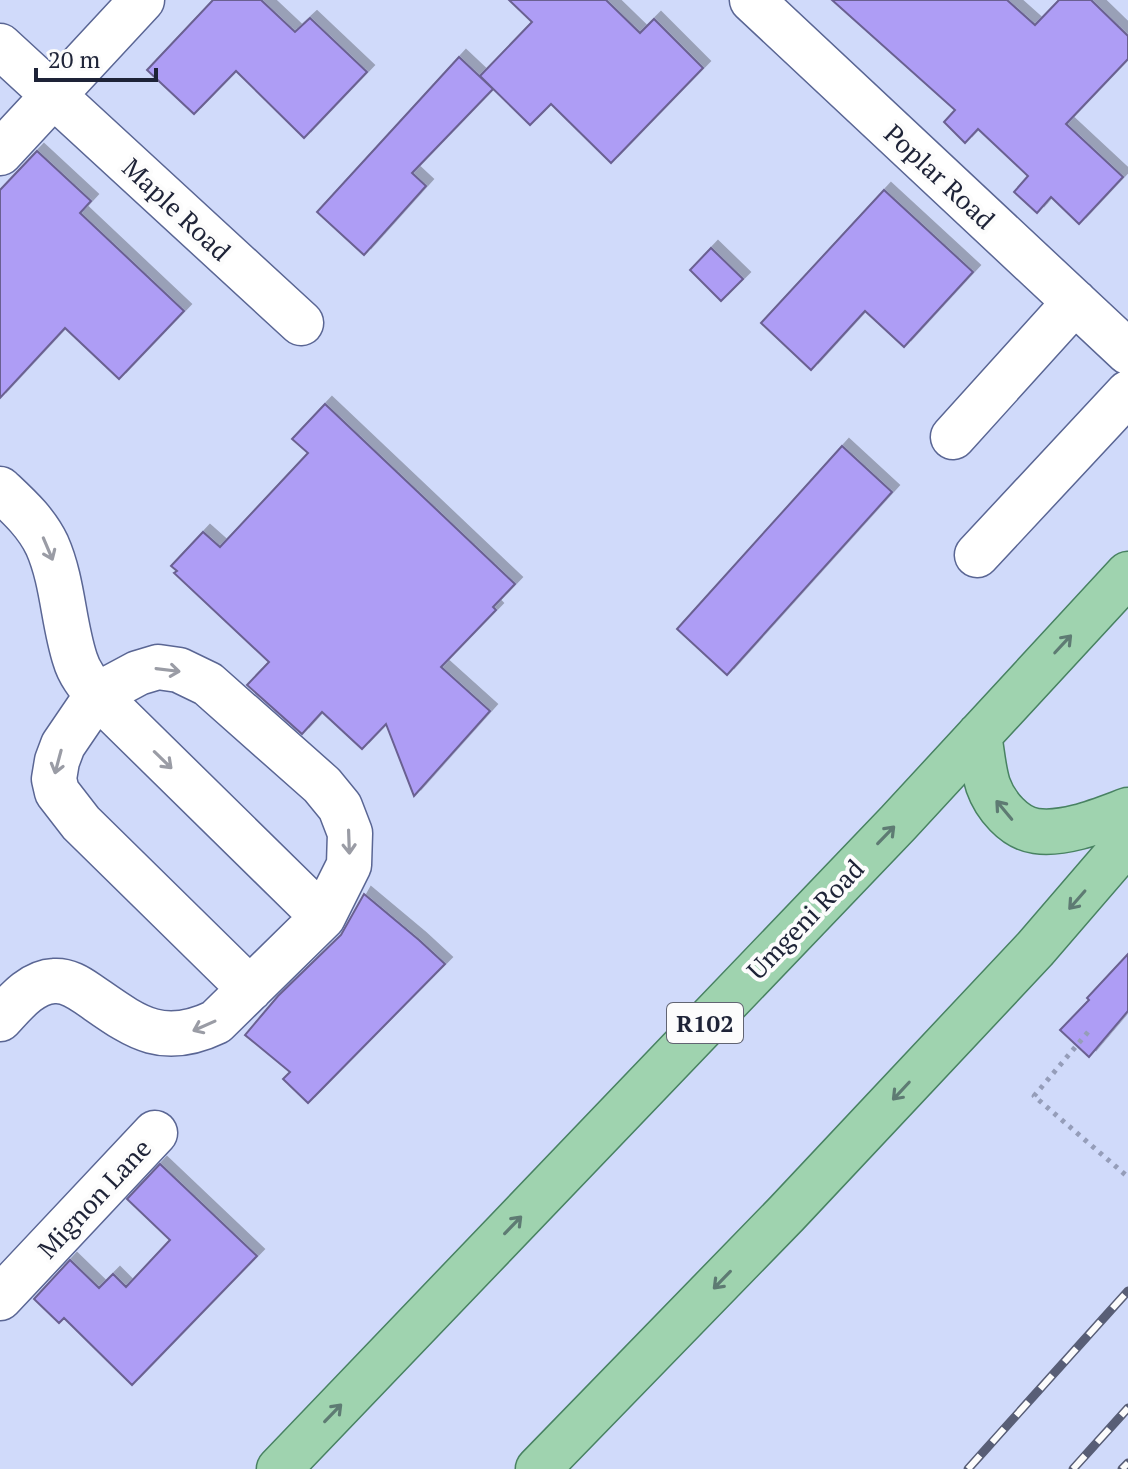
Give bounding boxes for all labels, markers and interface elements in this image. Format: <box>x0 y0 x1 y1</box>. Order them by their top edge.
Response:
scale bar <box>36 32 156 82</box>
text: 20 m <box>48 43 100 75</box>
street label: Poplar Road <box>878 116 1002 236</box>
street label: Maple Road <box>116 150 238 268</box>
one-way arrow <box>41 537 56 561</box>
one-way arrow <box>1053 635 1071 655</box>
one-way arrow <box>155 662 181 677</box>
one-way arrow <box>50 749 65 774</box>
one-way arrow <box>153 750 172 769</box>
one-way arrow <box>996 800 1014 821</box>
one-way arrow <box>876 826 895 845</box>
one-way arrow <box>341 828 356 854</box>
street label: Umgeni Road <box>739 852 871 986</box>
one-way arrow <box>1068 890 1086 910</box>
road number: R102 <box>667 1003 743 1043</box>
one-way arrow <box>193 1020 217 1035</box>
one-way arrow <box>892 1081 910 1101</box>
street label: Mignon Lane <box>30 1131 158 1265</box>
one-way arrow <box>503 1215 522 1235</box>
one-way arrow <box>713 1270 732 1289</box>
one-way arrow <box>323 1403 342 1423</box>

